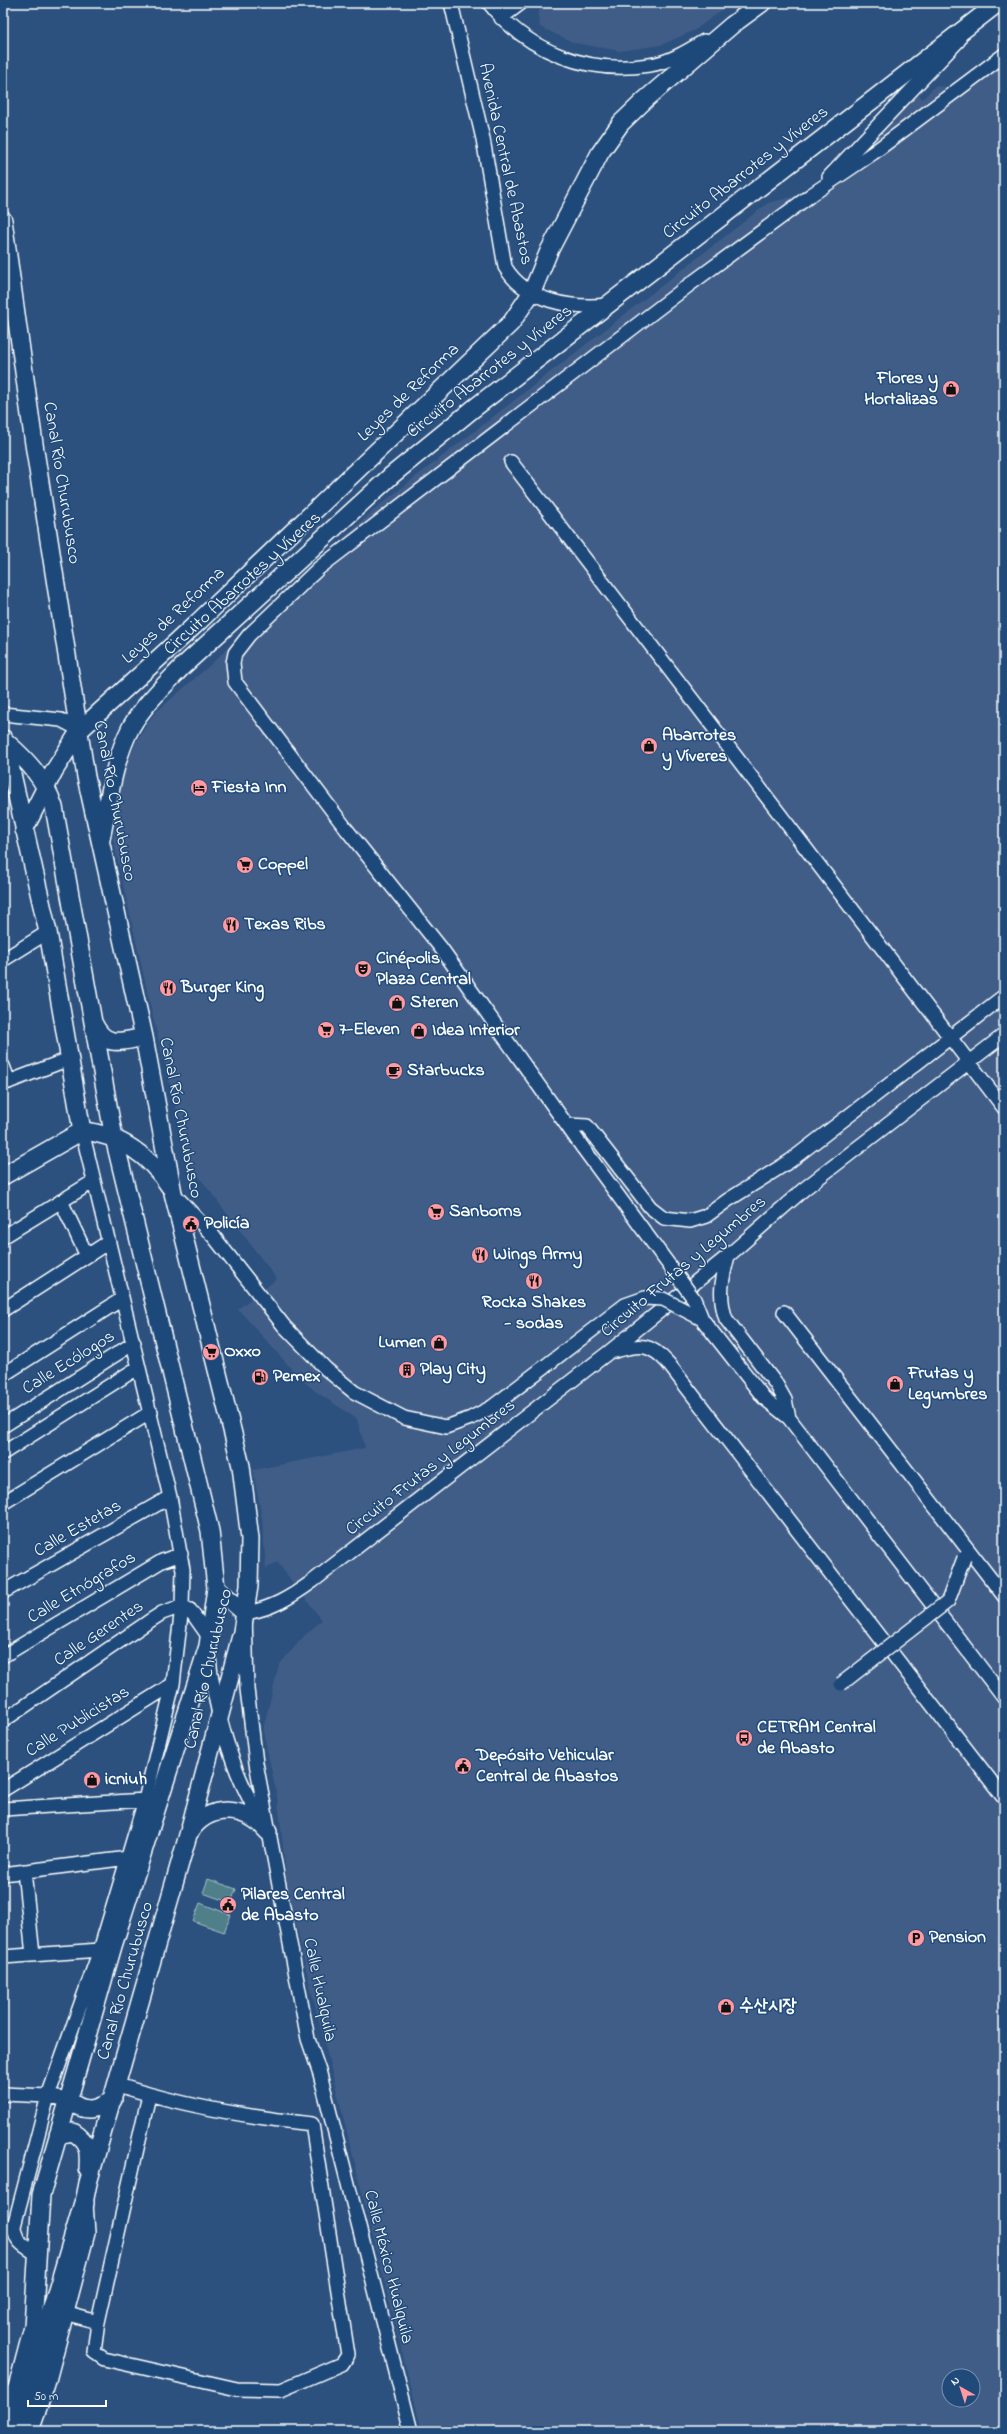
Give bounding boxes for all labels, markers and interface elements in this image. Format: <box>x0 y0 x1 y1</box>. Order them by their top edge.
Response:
street label: Avenida Central de Abastos <box>471 61 539 267</box>
street label: Circuito Abarrotes y Víveres <box>658 100 834 246</box>
street label: Circuito Abarrotes y Víveres <box>402 299 578 445</box>
street label: Leyes de Reforma <box>352 337 466 449</box>
place label: Flores y Hortalizas <box>864 366 938 413</box>
shop icon: Flores y Hortalizas <box>941 379 961 399</box>
street label: Canal Río Churubusco <box>35 400 87 566</box>
street label: Circuito Abarrotes y Víveres <box>158 506 328 662</box>
street label: Leyes de Reforma <box>116 561 232 671</box>
street label: Canal Río Churubusco <box>86 718 142 884</box>
place label: Abarrotes y Víveres <box>662 723 736 771</box>
shop icon: Abarrotes y Víveres <box>639 736 659 756</box>
place label: Fiesta Inn <box>211 775 287 801</box>
hotel icon: Fiesta Inn <box>189 778 209 798</box>
place label: Coppel <box>258 852 308 878</box>
supermarket icon: Coppel <box>235 855 255 875</box>
place label: Texas Ribs <box>244 912 326 938</box>
restaurant icon: Texas Ribs <box>221 915 241 935</box>
place label: Cinépolis Plaza Central <box>376 946 471 993</box>
theatre icon: Cinépolis Plaza Central <box>353 959 373 979</box>
place label: Burger King <box>180 975 264 1002</box>
restaurant icon: Burger King <box>158 978 178 998</box>
place label: Steren <box>410 990 458 1016</box>
shop icon: Steren <box>387 993 407 1013</box>
place label: 7-Eleven <box>339 1017 400 1043</box>
place label: Idea Interior <box>432 1018 520 1044</box>
supermarket icon: 7-Eleven <box>316 1020 336 1040</box>
shop icon: Idea Interior <box>409 1021 429 1041</box>
street label: Canal Río Churubusco <box>152 1035 208 1201</box>
place label: Starbucks <box>407 1058 485 1084</box>
cafe icon: Starbucks <box>384 1061 404 1081</box>
street label: Circuito Frutas y Legumbres <box>595 1190 773 1345</box>
place label: Sanborns <box>449 1199 522 1225</box>
supermarket icon: Sanborns <box>426 1202 446 1222</box>
place label: Policía <box>204 1211 250 1237</box>
public building icon: Policía <box>181 1214 201 1234</box>
place label: Wings Army <box>493 1242 582 1269</box>
restaurant icon: Wings Army <box>470 1245 490 1265</box>
restaurant icon: Rocka Shakes - sodas <box>524 1271 544 1291</box>
place label: Rocka Shakes - sodas <box>482 1290 586 1337</box>
street label: Calle Ecólogos <box>18 1324 121 1403</box>
place label: Lumen <box>378 1330 426 1356</box>
shop icon: Lumen <box>429 1333 449 1353</box>
place label: Oxxo <box>224 1339 261 1365</box>
supermarket icon: Oxxo <box>201 1342 221 1362</box>
place label: Play City <box>420 1357 486 1384</box>
building icon: Play City <box>397 1360 417 1380</box>
place label: Frutas y Legumbres <box>907 1361 987 1409</box>
place label: Pemex <box>273 1364 321 1390</box>
fuel station icon: Pemex <box>250 1367 270 1387</box>
shop icon: Frutas y Legumbres <box>885 1374 905 1394</box>
street label: Circuito Frutas y Legumbres <box>340 1393 522 1543</box>
street label: Calle Estetas <box>29 1493 127 1565</box>
street label: Calle Etnógrafos <box>23 1545 142 1632</box>
street label: Canal Río Churubusco <box>178 1586 240 1752</box>
street label: Calle Gerentes <box>49 1594 149 1674</box>
street label: Calle Publicistas <box>21 1680 135 1764</box>
place label: CETRAM Central de Abasto <box>757 1715 876 1762</box>
bus stop icon: CETRAM Central de Abasto <box>734 1728 754 1748</box>
place label: Depósito Vehicular Central de Abastos <box>475 1743 618 1790</box>
public building icon: Depósito Vehicular Central de Abastos <box>453 1756 473 1776</box>
place label: icniuh <box>105 1767 148 1793</box>
shop icon: icniuh <box>82 1770 102 1790</box>
place label: Pilares Central de Abasto <box>241 1882 345 1929</box>
public building icon: Pilares Central de Abasto <box>218 1895 238 1915</box>
street label: Canal Río Churubusco <box>91 1899 161 2063</box>
place label: Pension <box>929 1925 986 1951</box>
parking icon: Pension <box>906 1928 926 1948</box>
street label: Calle Hualquila <box>295 1936 343 2044</box>
place label: 수산시장 <box>739 1994 797 2020</box>
shop icon: 수산시장 <box>716 1997 736 2017</box>
street label: Calle México Hualquila <box>356 2187 420 2347</box>
north arrow <box>941 2368 981 2408</box>
text: N <box>947 2372 963 2390</box>
scale bar <box>28 2382 106 2408</box>
text: 50 m <box>34 2388 58 2406</box>

